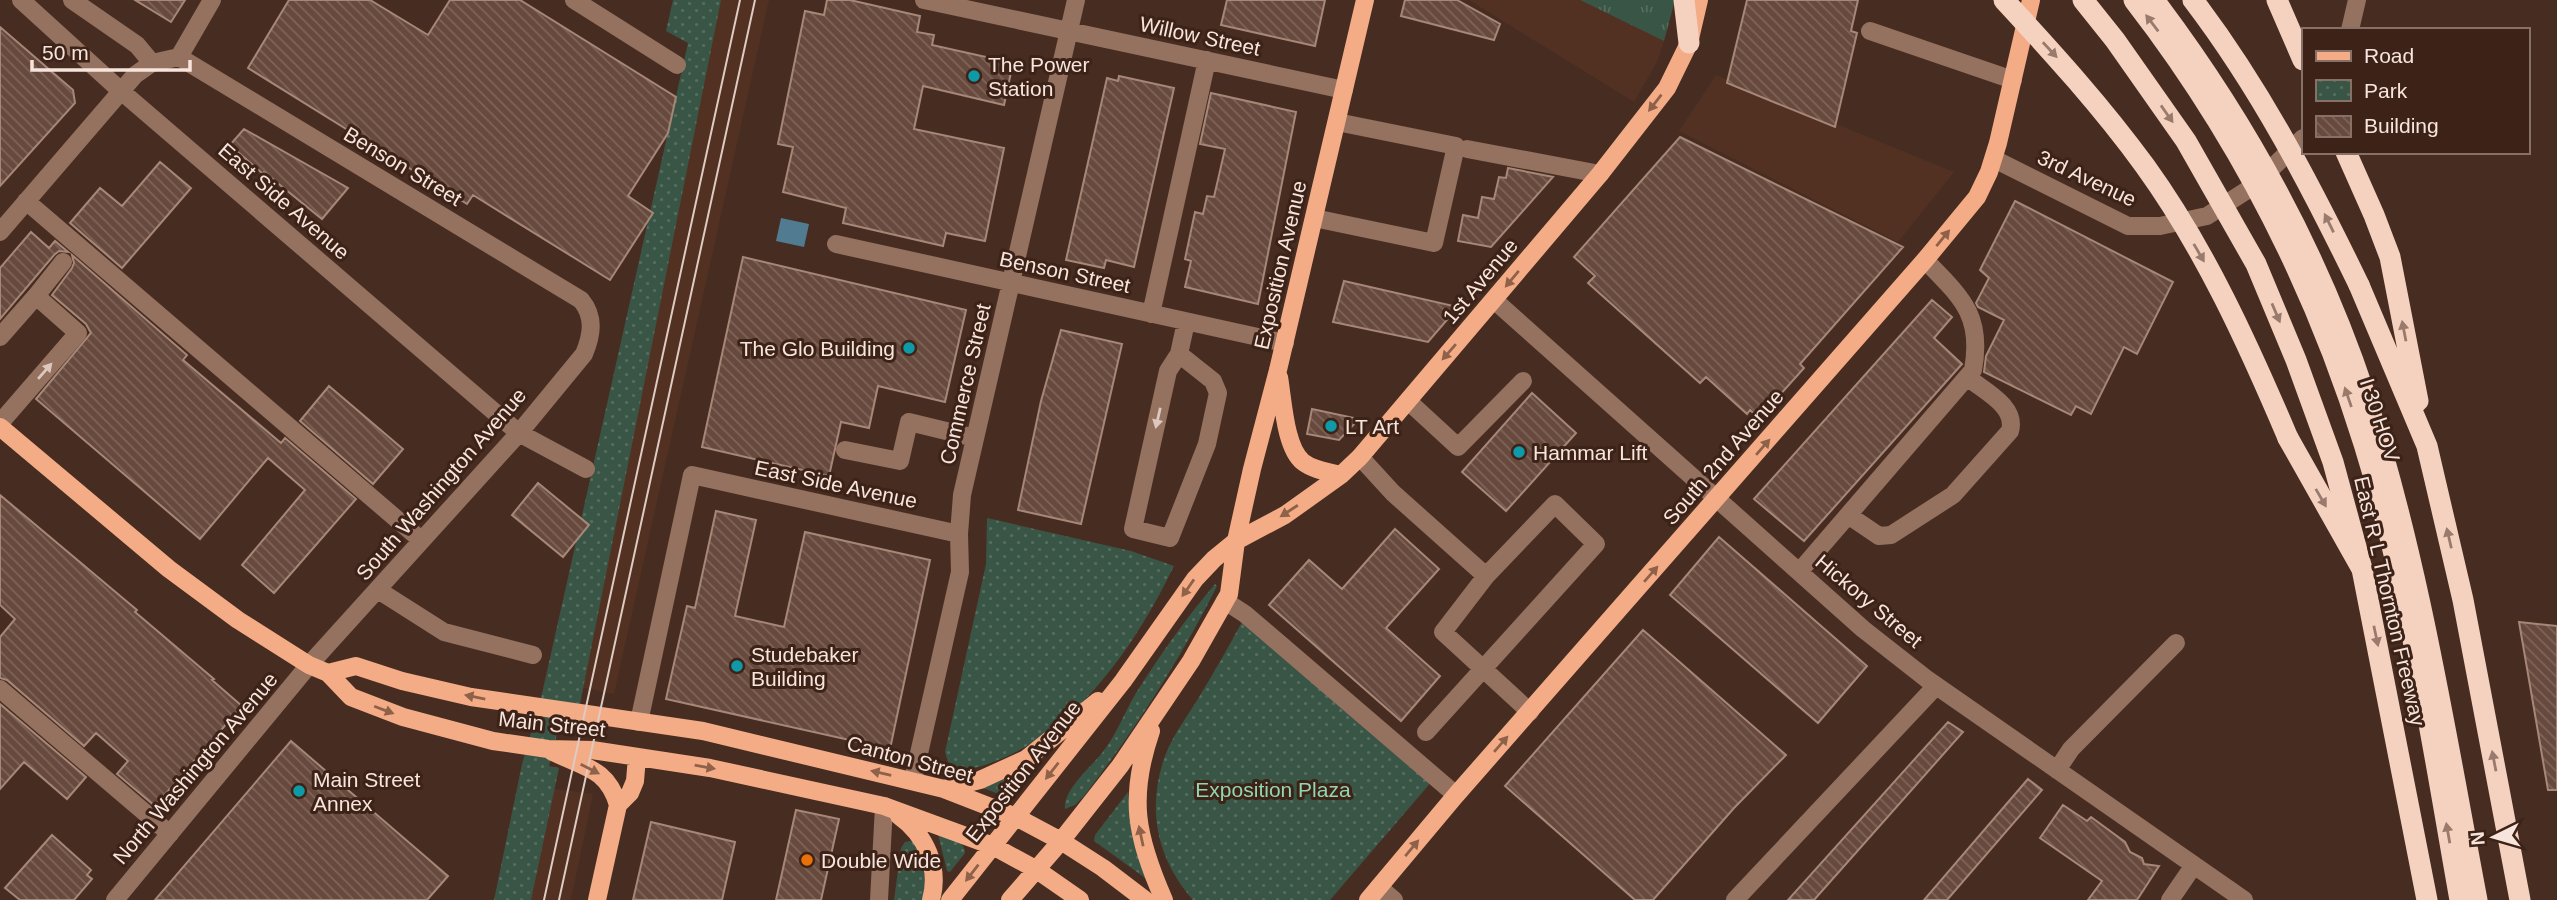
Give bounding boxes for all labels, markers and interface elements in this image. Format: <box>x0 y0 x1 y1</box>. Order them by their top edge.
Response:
street label: Willow Street <box>1138 12 1262 60</box>
one-way arrow <box>2145 14 2159 33</box>
scale bar <box>32 28 189 72</box>
legend <box>2302 28 2529 154</box>
text: 50 m <box>42 41 89 64</box>
one-way arrow <box>2042 41 2058 59</box>
text: Road <box>2364 44 2414 67</box>
place label: The Power Station <box>988 53 1090 100</box>
marker: The Power Station <box>966 68 982 84</box>
text: Park <box>2364 79 2408 102</box>
one-way arrow <box>1648 93 1663 111</box>
one-way arrow <box>2160 105 2174 123</box>
text: Building <box>2364 114 2439 137</box>
street label: Benson Street <box>340 122 466 210</box>
street label: East Side Avenue <box>214 138 354 264</box>
street label: 3rd Avenue <box>2034 145 2140 211</box>
street label: Exposition Avenue <box>1249 178 1311 352</box>
one-way arrow <box>2324 213 2335 233</box>
one-way arrow <box>1936 229 1951 247</box>
street label: 1st Avenue <box>1438 234 1522 328</box>
one-way arrow <box>2193 243 2205 262</box>
street label: Benson Street <box>998 247 1133 297</box>
one-way arrow <box>1504 270 1519 288</box>
street label: Commerce Street <box>935 301 995 467</box>
one-way arrow <box>2271 302 2282 323</box>
one-way arrow <box>2399 320 2410 342</box>
place label: The Glo Building <box>740 337 895 360</box>
marker: The Glo Building <box>901 340 917 356</box>
one-way arrow <box>1442 344 1457 361</box>
one-way arrow <box>37 363 52 380</box>
street label: I 30 HOV <box>2356 375 2404 465</box>
street label: South Washington Avenue <box>352 383 530 585</box>
street label: South 2nd Avenue <box>1658 385 1788 529</box>
one-way arrow <box>2342 386 2353 407</box>
one-way arrow <box>1152 407 1163 429</box>
place label: LT Art <box>1345 415 1399 438</box>
marker: LT Art <box>1323 418 1339 434</box>
one-way arrow <box>1755 438 1770 455</box>
place label: Hammar Lift <box>1533 441 1648 464</box>
marker: Hammar Lift <box>1511 444 1527 460</box>
street label: East Side Avenue <box>753 456 919 512</box>
street label: East R L Thornton Freeway <box>2350 474 2430 729</box>
one-way arrow <box>2315 488 2327 507</box>
one-way arrow <box>1279 505 1298 518</box>
one-way arrow <box>2443 527 2454 549</box>
street label: Hickory Street <box>1811 550 1927 652</box>
one-way arrow <box>1643 565 1658 582</box>
one-way arrow <box>1181 579 1195 597</box>
one-way arrow <box>2370 625 2381 647</box>
place label: Studebaker Building <box>751 643 858 690</box>
marker: Studebaker Building <box>729 658 745 674</box>
street label: North Washington Avenue <box>108 668 282 868</box>
one-way arrow <box>464 691 486 702</box>
street label: Exposition Avenue <box>961 696 1085 846</box>
one-way arrow <box>373 704 394 715</box>
street label: Main Street <box>497 707 607 741</box>
street label: Canton Street <box>844 731 976 787</box>
one-way arrow <box>1493 735 1509 753</box>
one-way arrow <box>2489 750 2500 772</box>
one-way arrow <box>1045 761 1060 779</box>
one-way arrow <box>694 762 716 773</box>
one-way arrow <box>581 763 601 775</box>
one-way arrow <box>870 767 892 778</box>
place label: Main Street Annex <box>313 768 421 815</box>
park label: Exposition Plaza <box>1195 778 1351 801</box>
marker: Main Street Annex <box>291 783 307 799</box>
north arrow <box>2459 802 2529 872</box>
one-way arrow <box>2442 822 2453 844</box>
one-way arrow <box>1136 825 1147 847</box>
text: N <box>2467 831 2489 846</box>
one-way arrow <box>1404 840 1419 857</box>
place label: Double Wide <box>821 849 941 872</box>
marker: Double Wide <box>799 852 815 868</box>
one-way arrow <box>965 864 979 882</box>

